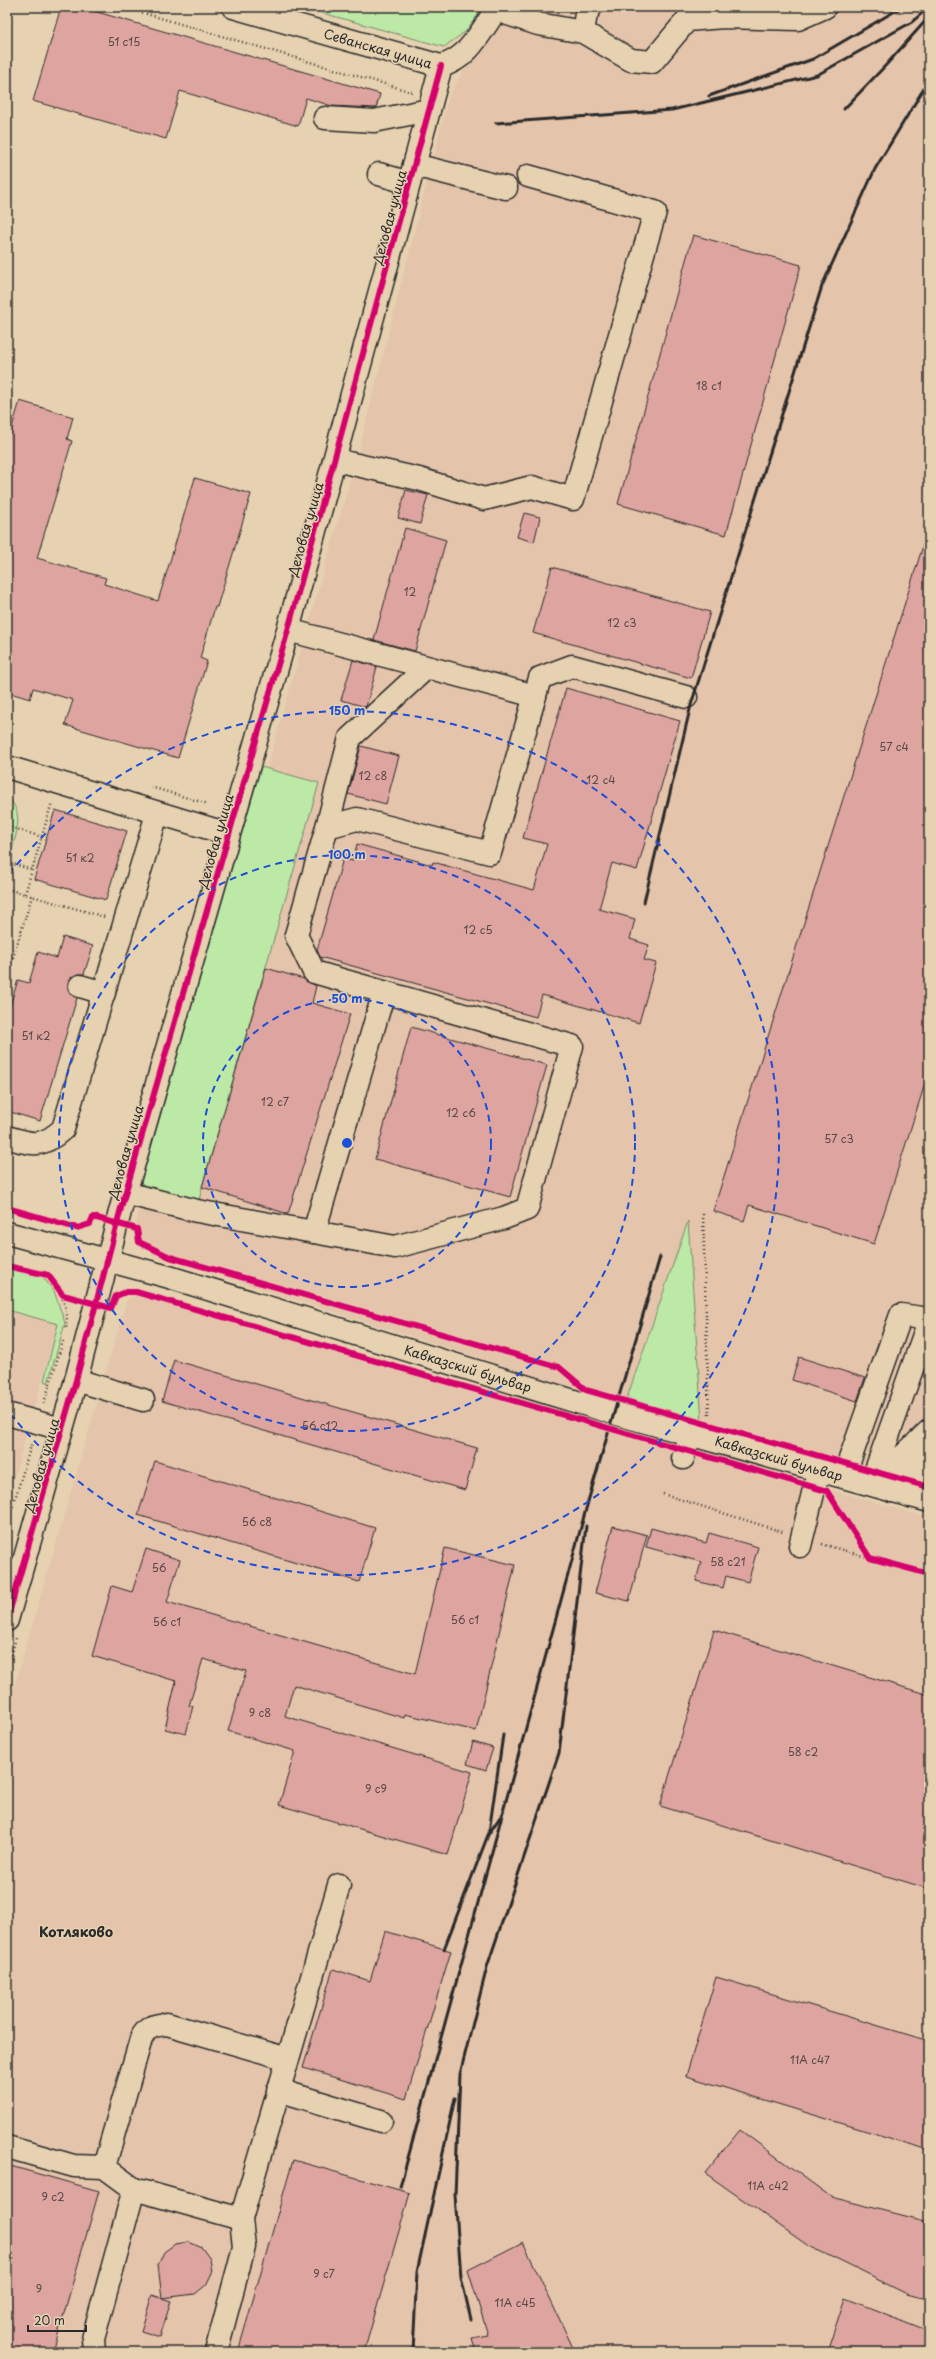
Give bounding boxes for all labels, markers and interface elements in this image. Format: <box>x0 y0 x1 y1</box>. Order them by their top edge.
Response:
street label: Севанская улица <box>322 23 435 73</box>
house number: 51 с15 <box>108 33 140 50</box>
street label: Деловая улица <box>367 167 411 267</box>
house number: 18 с1 <box>696 377 722 394</box>
street label: Деловая улица <box>282 479 328 579</box>
house number: 12 <box>404 583 417 600</box>
house number: 12 с3 <box>607 614 637 631</box>
text: 150 m <box>329 701 365 719</box>
house number: 57 с4 <box>879 738 909 755</box>
house number: 12 с8 <box>359 767 388 784</box>
house number: 12 с4 <box>586 771 616 788</box>
street label: Деловая улица <box>192 791 238 891</box>
text: 100 m <box>328 845 366 863</box>
house number: 51 к2 <box>65 849 95 866</box>
house number: 12 с5 <box>463 921 493 938</box>
text: 50 m <box>331 989 363 1007</box>
house number: 51 к2 <box>21 1027 51 1044</box>
house number: 12 с7 <box>261 1093 289 1110</box>
street label: Деловая улица <box>102 1102 148 1202</box>
house number: 12 с6 <box>446 1104 476 1121</box>
house number: 57 с3 <box>824 1130 854 1147</box>
centre of rings <box>340 1136 354 1150</box>
street label: Кавказский бульвар <box>402 1340 534 1396</box>
street label: Деловая улица <box>18 1415 64 1515</box>
house number: 56 с12 <box>302 1417 338 1434</box>
street label: Кавказский бульвар <box>713 1431 845 1485</box>
house number: 56 с8 <box>242 1513 272 1530</box>
house number: 58 с21 <box>710 1553 746 1570</box>
house number: 56 <box>152 1559 167 1576</box>
house number: 56 с1 <box>451 1611 479 1628</box>
house number: 56 с1 <box>153 1613 181 1630</box>
house number: 9 с8 <box>249 1704 271 1721</box>
house number: 58 с2 <box>788 1743 818 1760</box>
house number: 9 с9 <box>365 1780 387 1797</box>
district label: Котляково <box>39 1921 113 1942</box>
house number: 11А с47 <box>790 2051 830 2068</box>
house number: 11А с42 <box>747 2177 789 2194</box>
house number: 9 с2 <box>41 2188 65 2205</box>
house number: 9 с7 <box>313 2265 335 2282</box>
house number: 9 <box>36 2280 42 2297</box>
house number: 11А с45 <box>495 2294 535 2311</box>
scale bar <box>28 2307 86 2333</box>
text: 20 m <box>34 2311 65 2329</box>

